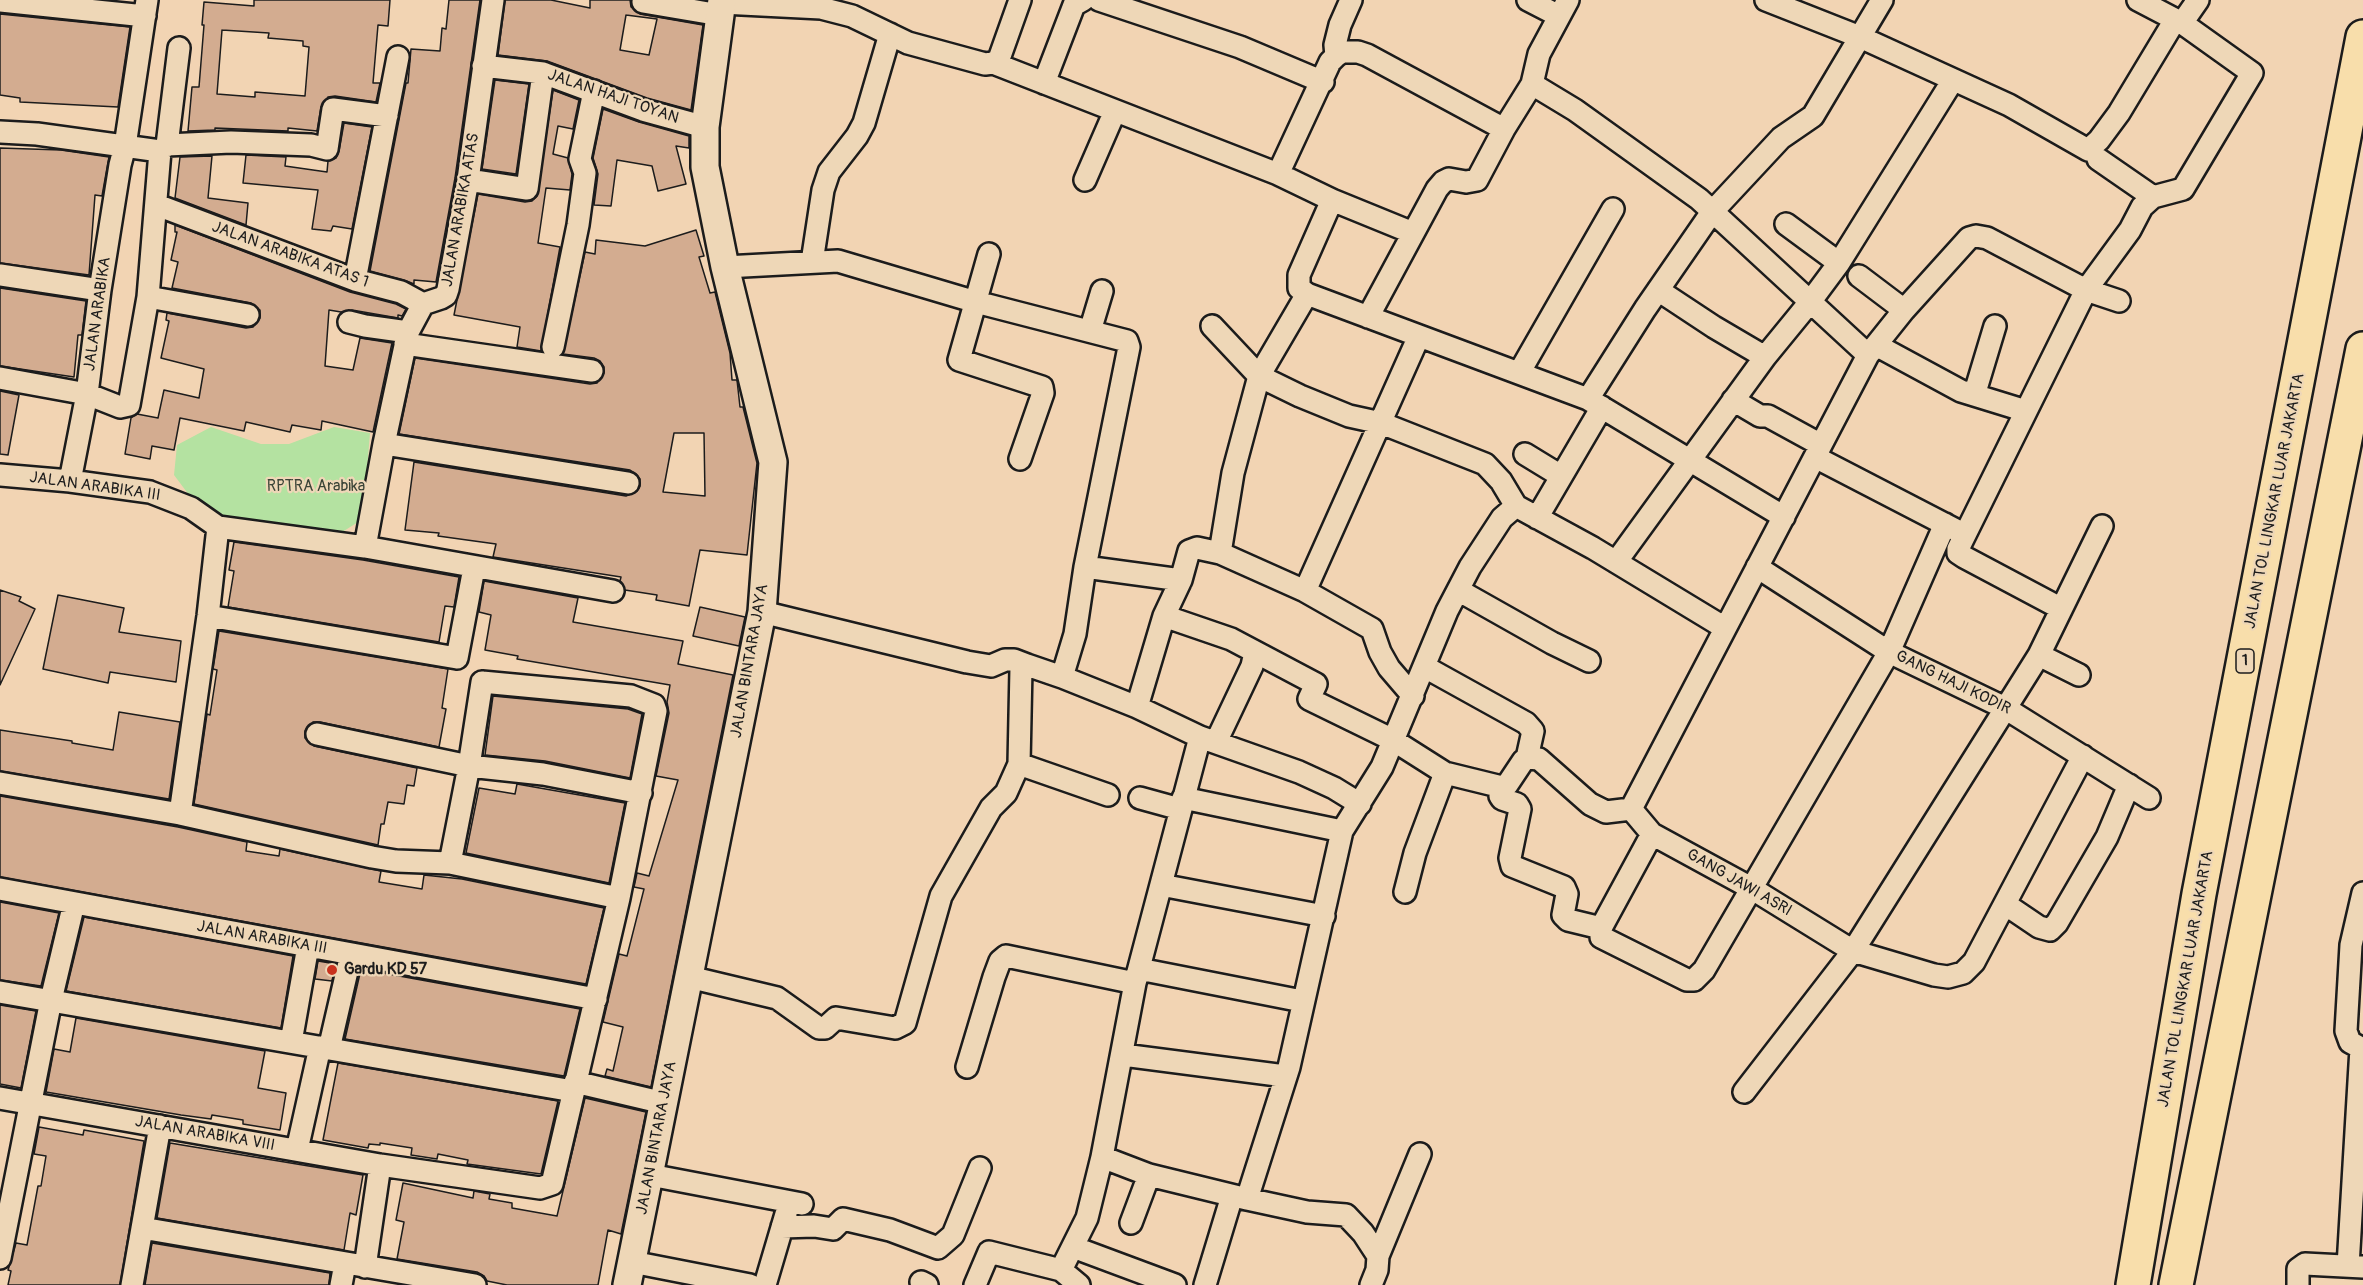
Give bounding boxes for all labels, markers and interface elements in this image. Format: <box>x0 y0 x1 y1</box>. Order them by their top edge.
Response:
street label: JALAN HAJI TOYAN <box>545 66 681 128</box>
street label: JALAN ARABIKA ATAS <box>438 132 484 288</box>
street label: JALAN ARABIKA ATAS 1 <box>209 218 371 292</box>
street label: JALAN ARABIKA <box>80 256 116 372</box>
street label: JALAN TOL LINGKAR LUAR JAKARTA <box>2241 372 2309 630</box>
street label: JALAN ARABIKA III <box>28 468 162 506</box>
park label: RPTRA Arabika <box>267 477 365 497</box>
street label: JALAN BINTARA JAYA <box>727 583 773 739</box>
street label: GANG HAJI KODIR <box>1892 647 2014 719</box>
road number: 1 <box>2236 649 2254 673</box>
street label: GANG JAWI ASRI <box>1683 845 1795 921</box>
street label: JALAN TOL LINGKAR LUAR JAKARTA <box>2154 849 2218 1109</box>
street label: JALAN ARABIKA III <box>195 917 329 959</box>
place label: Gardu KD 57 <box>344 960 427 980</box>
marker: Gardu KD 57 <box>325 963 339 977</box>
street label: JALAN BINTARA JAYA <box>633 1060 681 1216</box>
street label: JALAN ARABIKA VIII <box>134 1112 276 1156</box>

